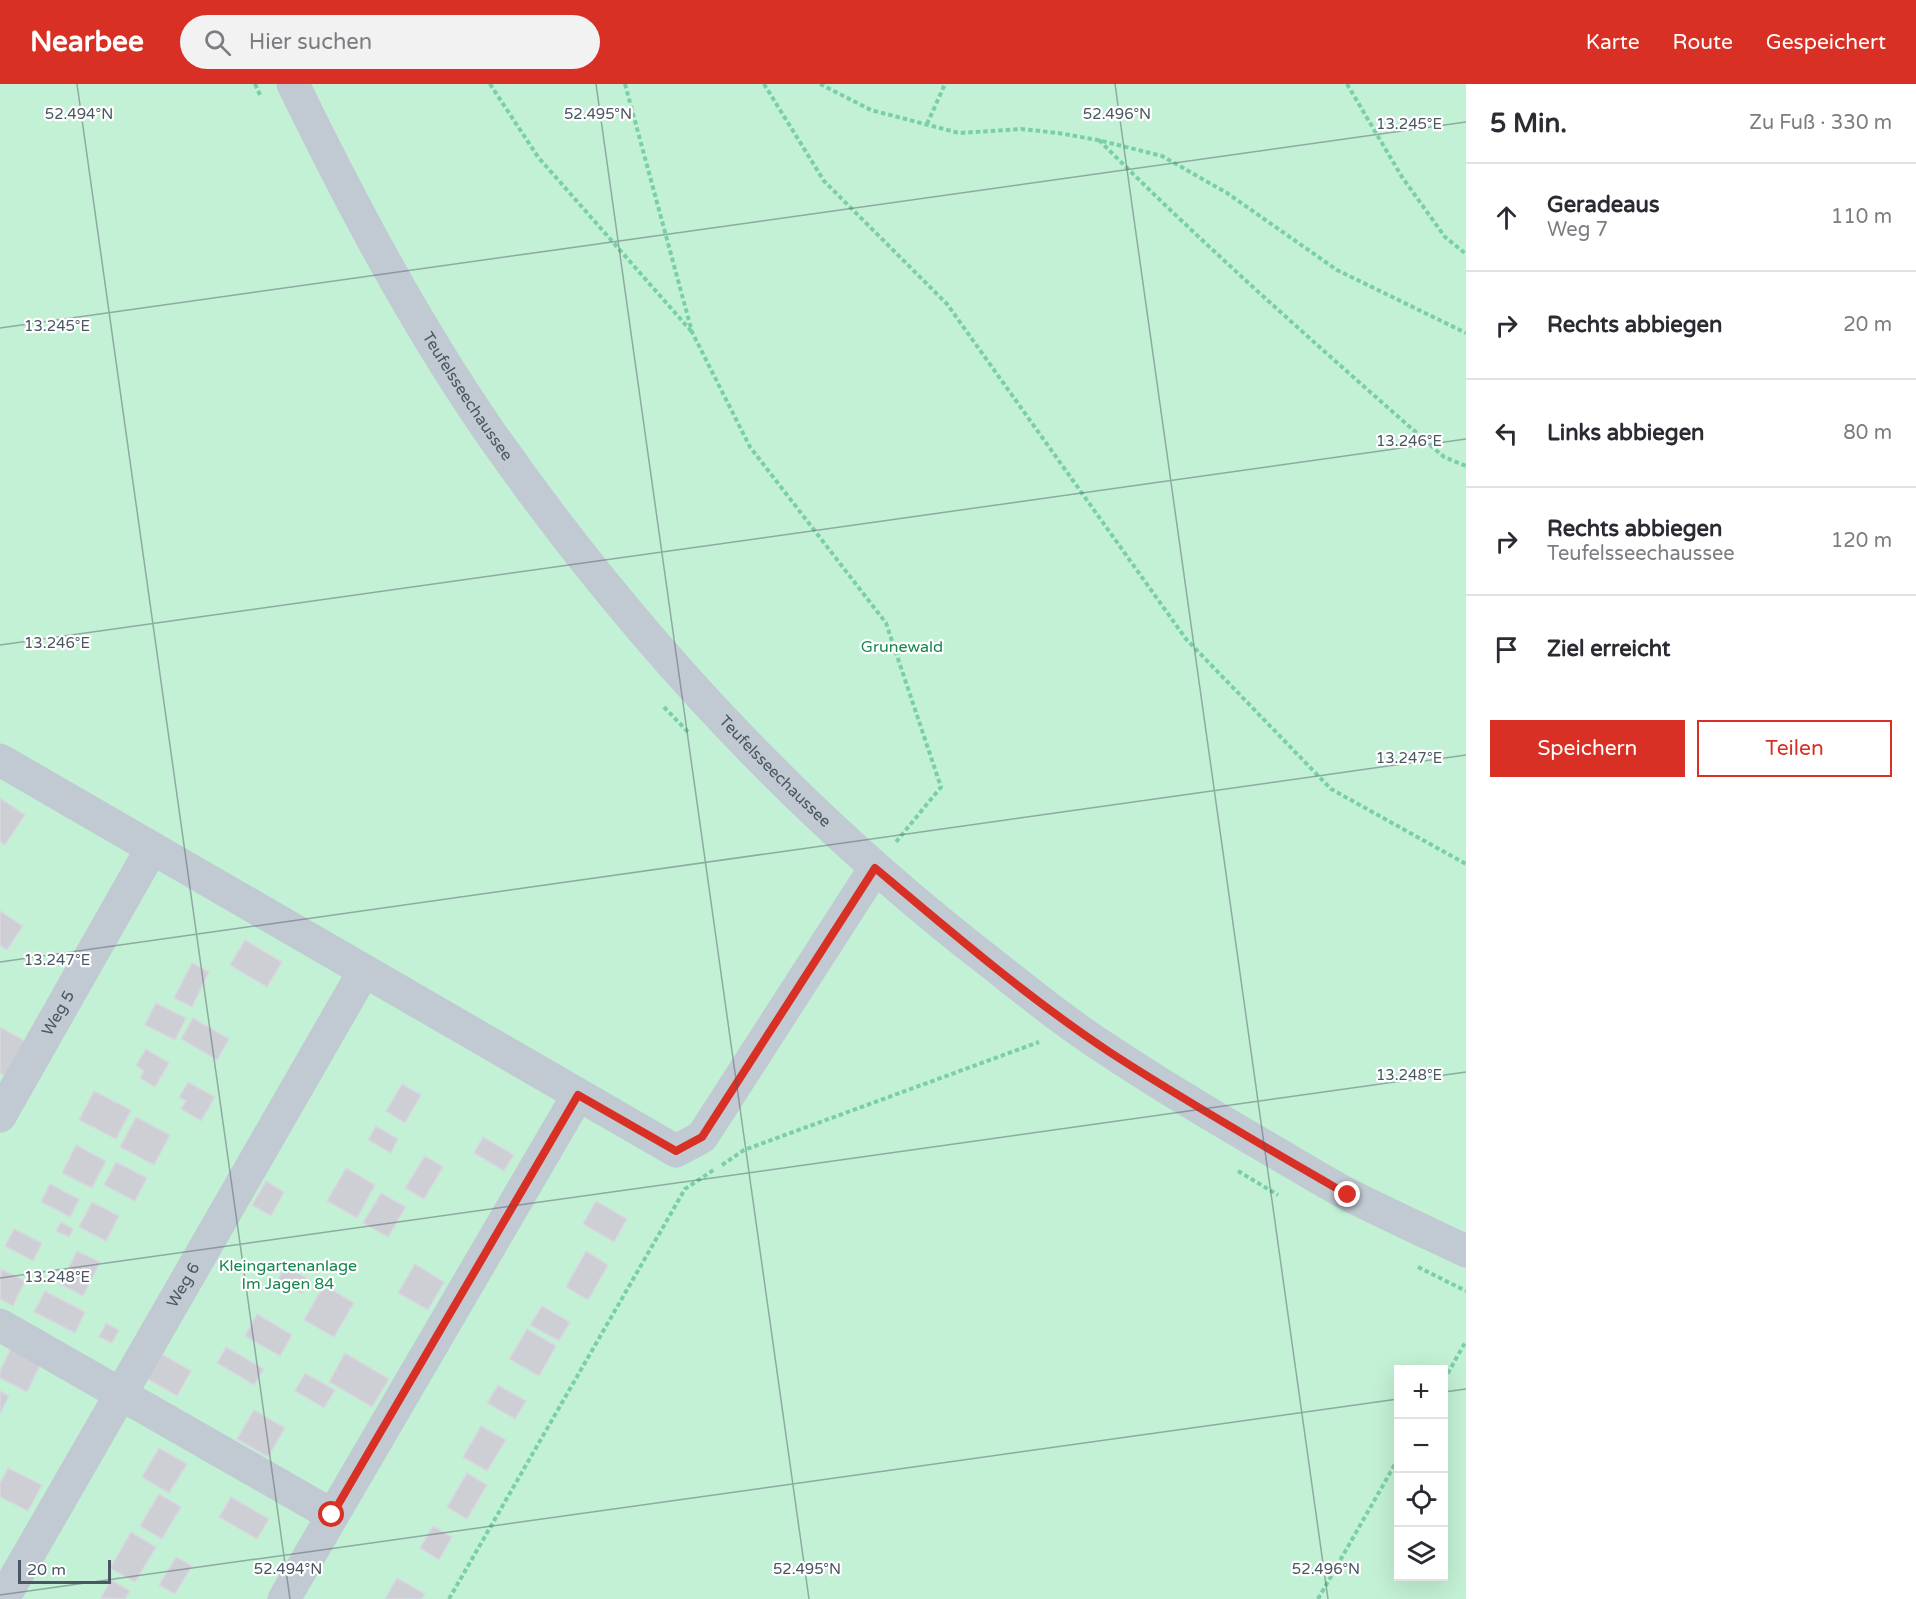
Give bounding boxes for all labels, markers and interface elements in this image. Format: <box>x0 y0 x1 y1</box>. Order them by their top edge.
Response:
search box <box>180 15 600 69</box>
text: Nearbee <box>30 25 144 59</box>
icon: search <box>201 26 234 59</box>
text: Hier suchen <box>249 29 372 55</box>
text: Karte <box>1586 30 1640 55</box>
text: Route <box>1673 30 1733 55</box>
text: Gespeichert <box>1766 30 1886 55</box>
text: 52.494°N <box>45 105 113 123</box>
text: 52.495°N <box>564 105 632 123</box>
text: 52.496°N <box>1083 105 1151 123</box>
text: 5 Min. <box>1490 108 1567 139</box>
text: Zu Fuß · 330 m <box>1749 111 1892 135</box>
text: 13.245°E <box>1376 115 1442 133</box>
text: Geradeaus <box>1547 192 1659 218</box>
icon: ahead <box>1490 201 1523 234</box>
text: 110 m <box>1831 205 1892 229</box>
text: Weg 7 <box>1547 218 1608 242</box>
icon: right <box>1490 309 1523 342</box>
text: Rechts abbiegen <box>1547 312 1722 338</box>
text: 20 m <box>1843 313 1892 337</box>
text: 13.245°E <box>24 317 90 335</box>
street label: Teufelsseechaussee <box>418 328 517 465</box>
icon: left <box>1490 417 1523 450</box>
text: Links abbiegen <box>1547 420 1705 446</box>
text: 80 m <box>1843 421 1892 445</box>
text: 13.246°E <box>1376 432 1442 450</box>
text: Rechts abbiegen <box>1547 516 1722 542</box>
icon: right <box>1490 525 1523 558</box>
text: 120 m <box>1831 529 1892 553</box>
text: Teufelsseechaussee <box>1547 542 1735 566</box>
icon: arrive <box>1490 633 1523 666</box>
text: 13.246°E <box>24 634 90 652</box>
text: Ziel erreicht <box>1547 636 1670 662</box>
park label: Grunewald <box>861 637 943 657</box>
street label: Teufelsseechaussee <box>715 711 835 832</box>
button: Speichern <box>1490 720 1685 777</box>
button: Teilen <box>1697 720 1892 777</box>
text: 13.247°E <box>1376 749 1442 767</box>
text: 13.247°E <box>24 951 90 969</box>
street label: Weg 5 <box>37 987 79 1040</box>
text: 13.248°E <box>1376 1066 1442 1084</box>
route end <box>1334 1181 1360 1207</box>
park label: Kleingartenanlage Im Jagen 84 <box>219 1256 357 1294</box>
street label: Weg 6 <box>163 1259 204 1311</box>
text: 13.248°E <box>24 1268 90 1286</box>
map controls <box>1394 1365 1448 1581</box>
button: + <box>1394 1365 1448 1419</box>
button: − <box>1394 1419 1448 1473</box>
button: locate <box>1394 1473 1448 1527</box>
route start <box>318 1501 344 1527</box>
button: layers <box>1394 1527 1448 1581</box>
scale bar <box>18 1557 111 1584</box>
text: 20 m <box>27 1560 66 1580</box>
text: 52.494°N <box>254 1560 322 1578</box>
text: 52.495°N <box>773 1560 841 1578</box>
text: 52.496°N <box>1292 1560 1360 1578</box>

